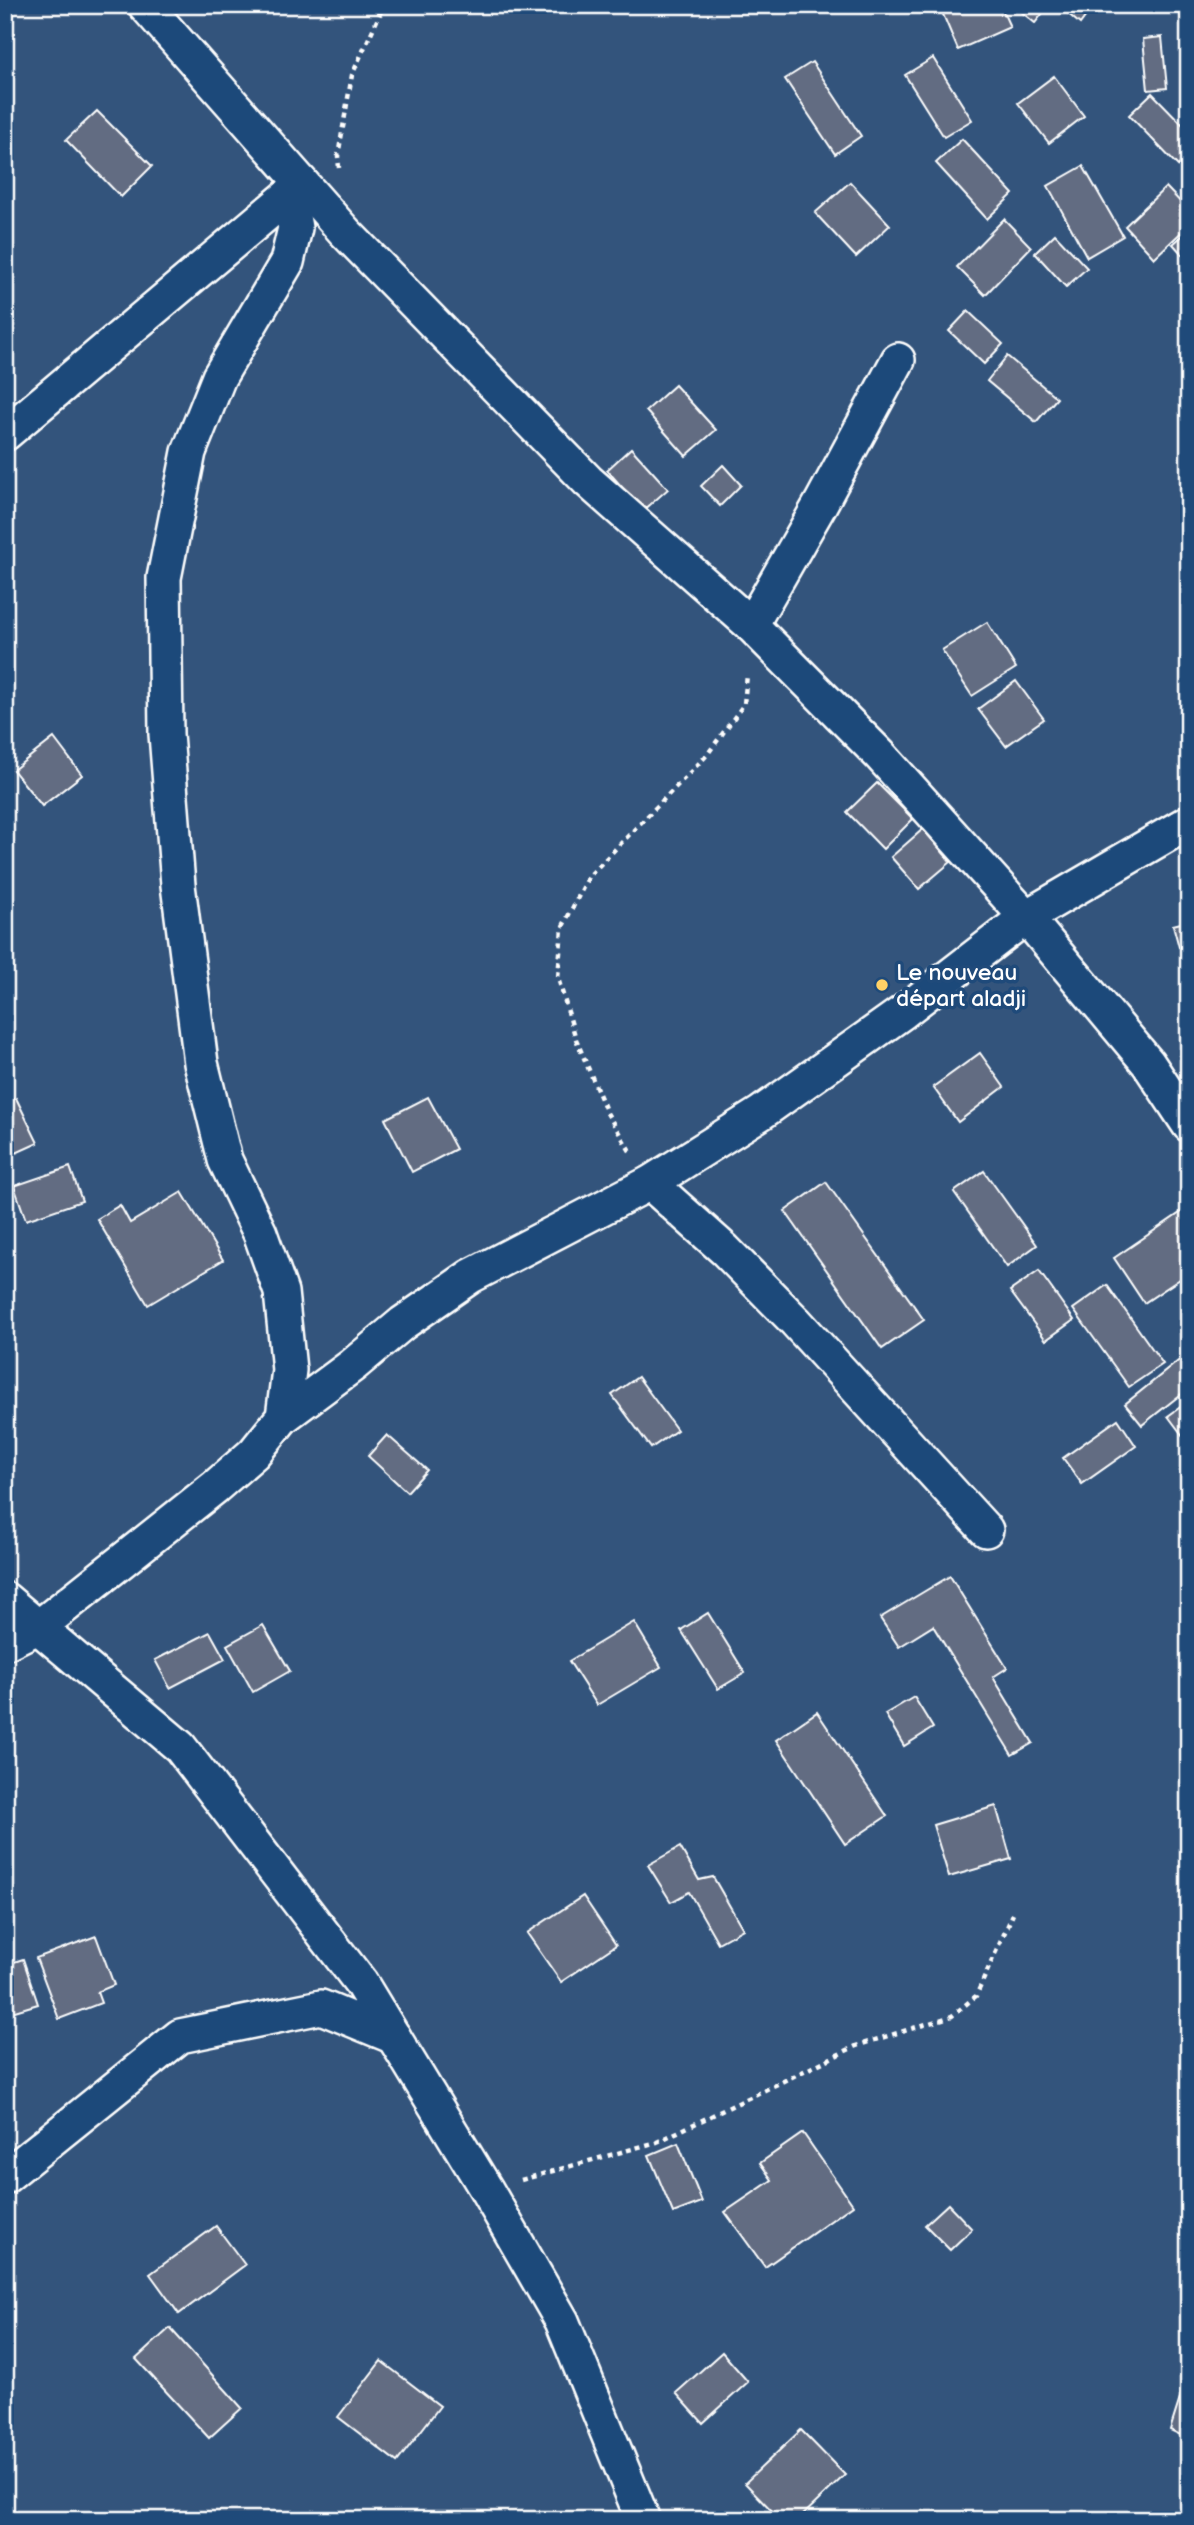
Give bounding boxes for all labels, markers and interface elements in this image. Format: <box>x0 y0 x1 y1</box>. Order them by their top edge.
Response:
place label: Le nouveau départ aladji <box>896 959 1026 1013</box>
marker: Le nouveau départ aladji <box>874 977 890 993</box>

